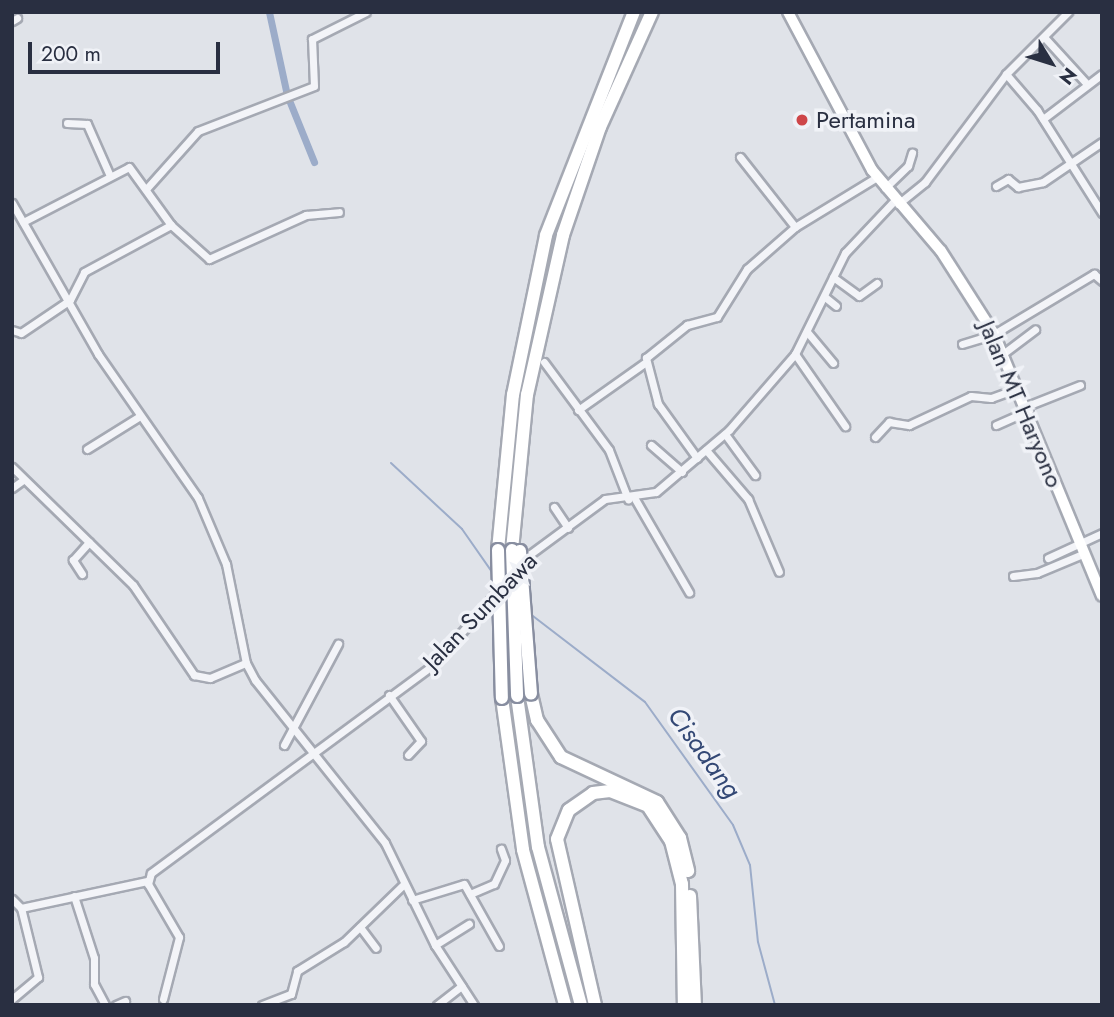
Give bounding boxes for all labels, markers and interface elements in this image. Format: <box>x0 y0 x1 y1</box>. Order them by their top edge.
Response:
scale bar <box>32 28 224 72</box>
north arrow <box>1016 28 1086 98</box>
text: 200 m <box>41 39 101 69</box>
text: N <box>1053 62 1083 90</box>
place label: Pertamina <box>816 106 915 134</box>
marker: Pertamina <box>794 112 810 128</box>
street label: Jalan MT Haryono <box>973 316 1069 492</box>
street label: Jalan Sumbawa <box>417 546 543 676</box>
water label: Cisadang <box>661 701 747 805</box>

